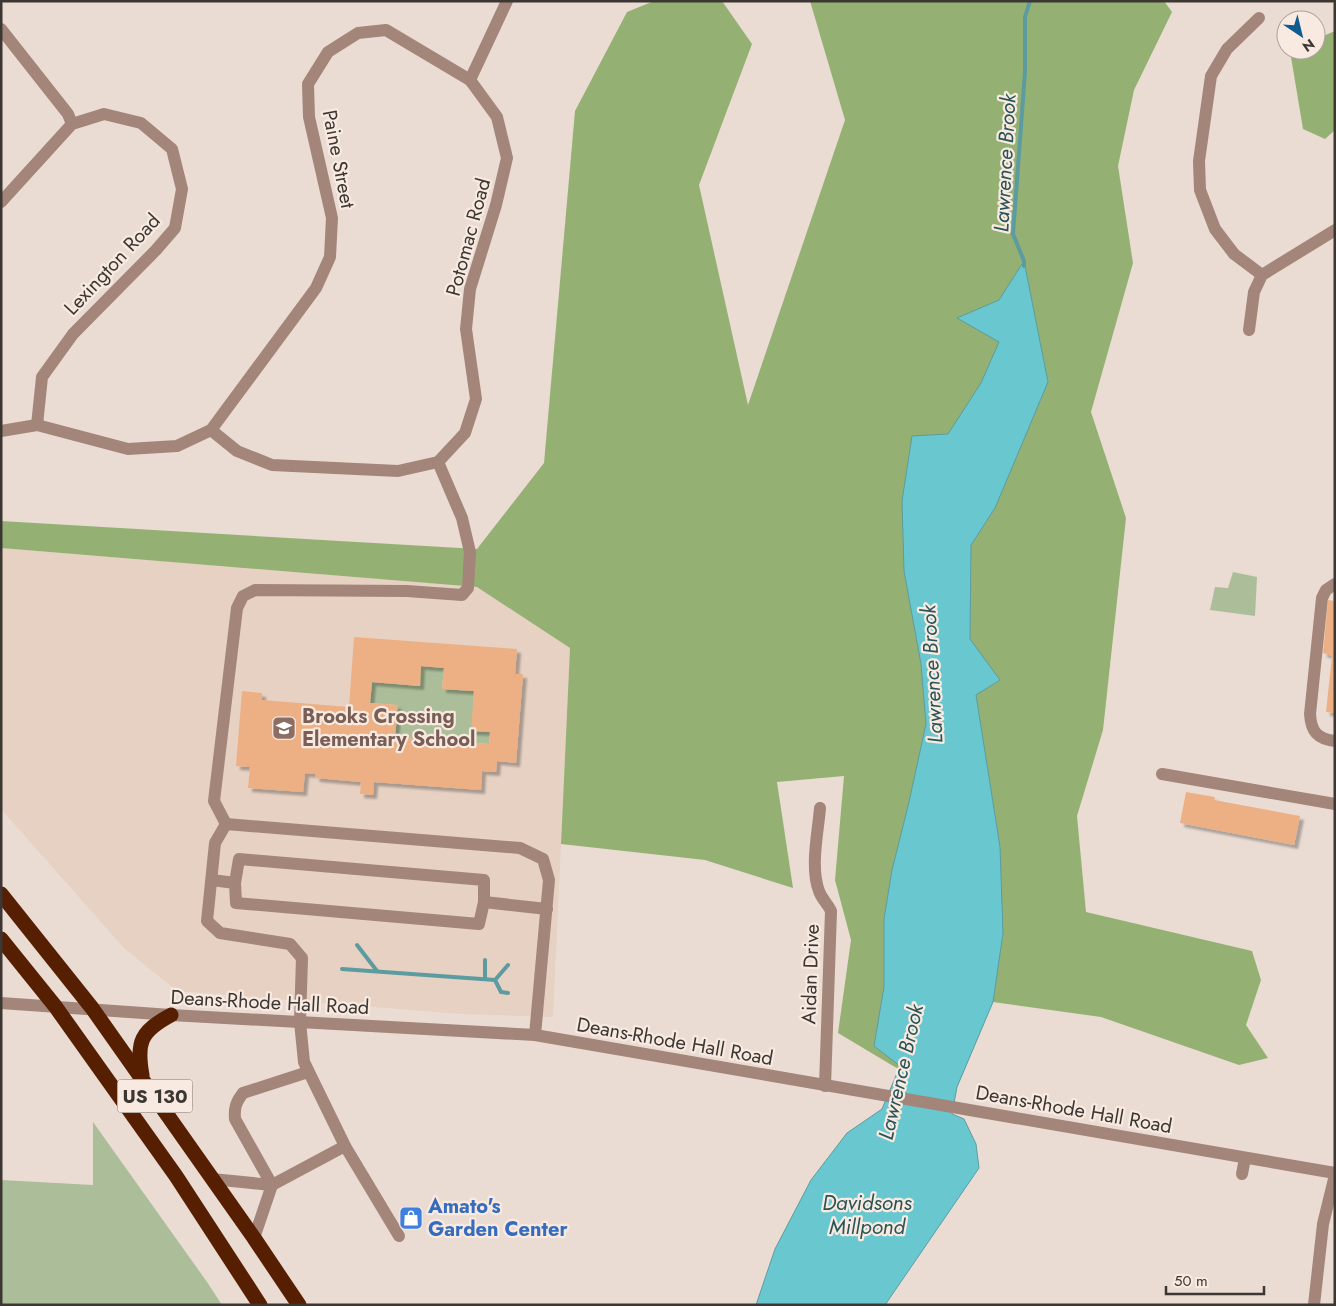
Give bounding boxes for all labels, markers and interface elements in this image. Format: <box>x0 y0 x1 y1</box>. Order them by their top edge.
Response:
north arrow <box>1276 10 1326 60</box>
text: N <box>1298 34 1319 57</box>
water label: Lawrence Brook <box>986 92 1024 233</box>
street label: Paine Street <box>315 107 362 211</box>
street label: Potomac Road <box>439 175 498 299</box>
street label: Lexington Road <box>57 207 167 322</box>
water label: Lawrence Brook <box>913 603 951 744</box>
place label: Brooks Crossing Elementary School <box>302 702 475 754</box>
school or university icon: Brooks Crossing Elementary School <box>271 715 297 741</box>
street label: Aidan Drive <box>794 923 827 1025</box>
street label: Deans-Rhode Hall Road <box>170 983 370 1022</box>
water label: Lawrence Brook <box>871 1000 931 1143</box>
street label: Deans-Rhode Hall Road <box>574 1010 775 1073</box>
street label: Deans-Rhode Hall Road <box>973 1078 1174 1141</box>
road number: US 130 <box>118 1080 192 1112</box>
water label: Davidsons Millpond <box>822 1188 913 1242</box>
place label: Amato's Garden Center <box>427 1192 568 1244</box>
shop icon: Amato's Garden Center <box>398 1205 424 1231</box>
scale bar <box>1166 1264 1264 1296</box>
text: 50 m <box>1174 1270 1208 1292</box>

